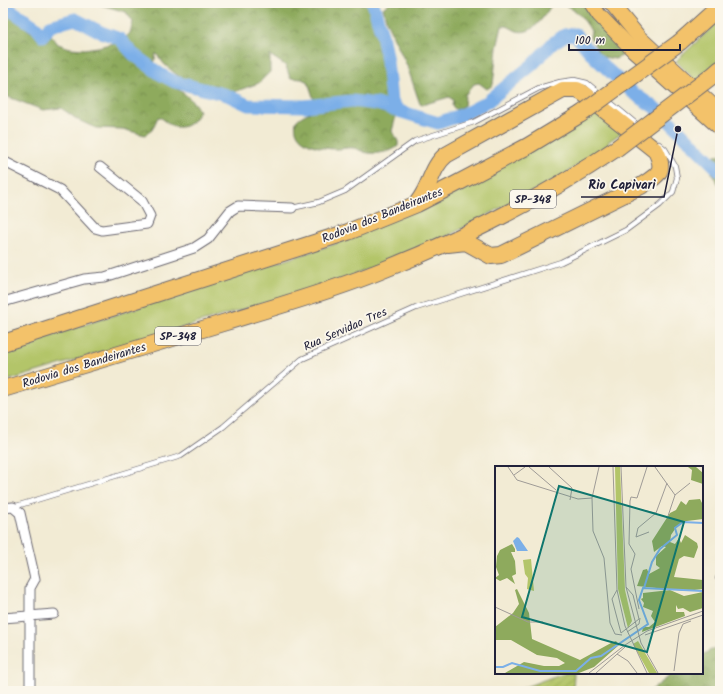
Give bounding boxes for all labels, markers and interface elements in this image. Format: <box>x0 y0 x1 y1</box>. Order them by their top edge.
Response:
scale bar <box>569 26 680 52</box>
text: 100 m <box>575 31 606 50</box>
callout: Rio Capivari <box>581 172 664 197</box>
text: Rio Capivari <box>588 175 656 196</box>
street label: Rodovia dos Bandeirantes <box>319 183 445 248</box>
road number: SP-348 <box>510 190 556 208</box>
street label: Rua Servidao Tres <box>300 303 390 356</box>
road number: SP-348 <box>155 327 201 345</box>
street label: Rodovia dos Bandeirantes <box>20 338 148 393</box>
inset map <box>495 466 703 674</box>

